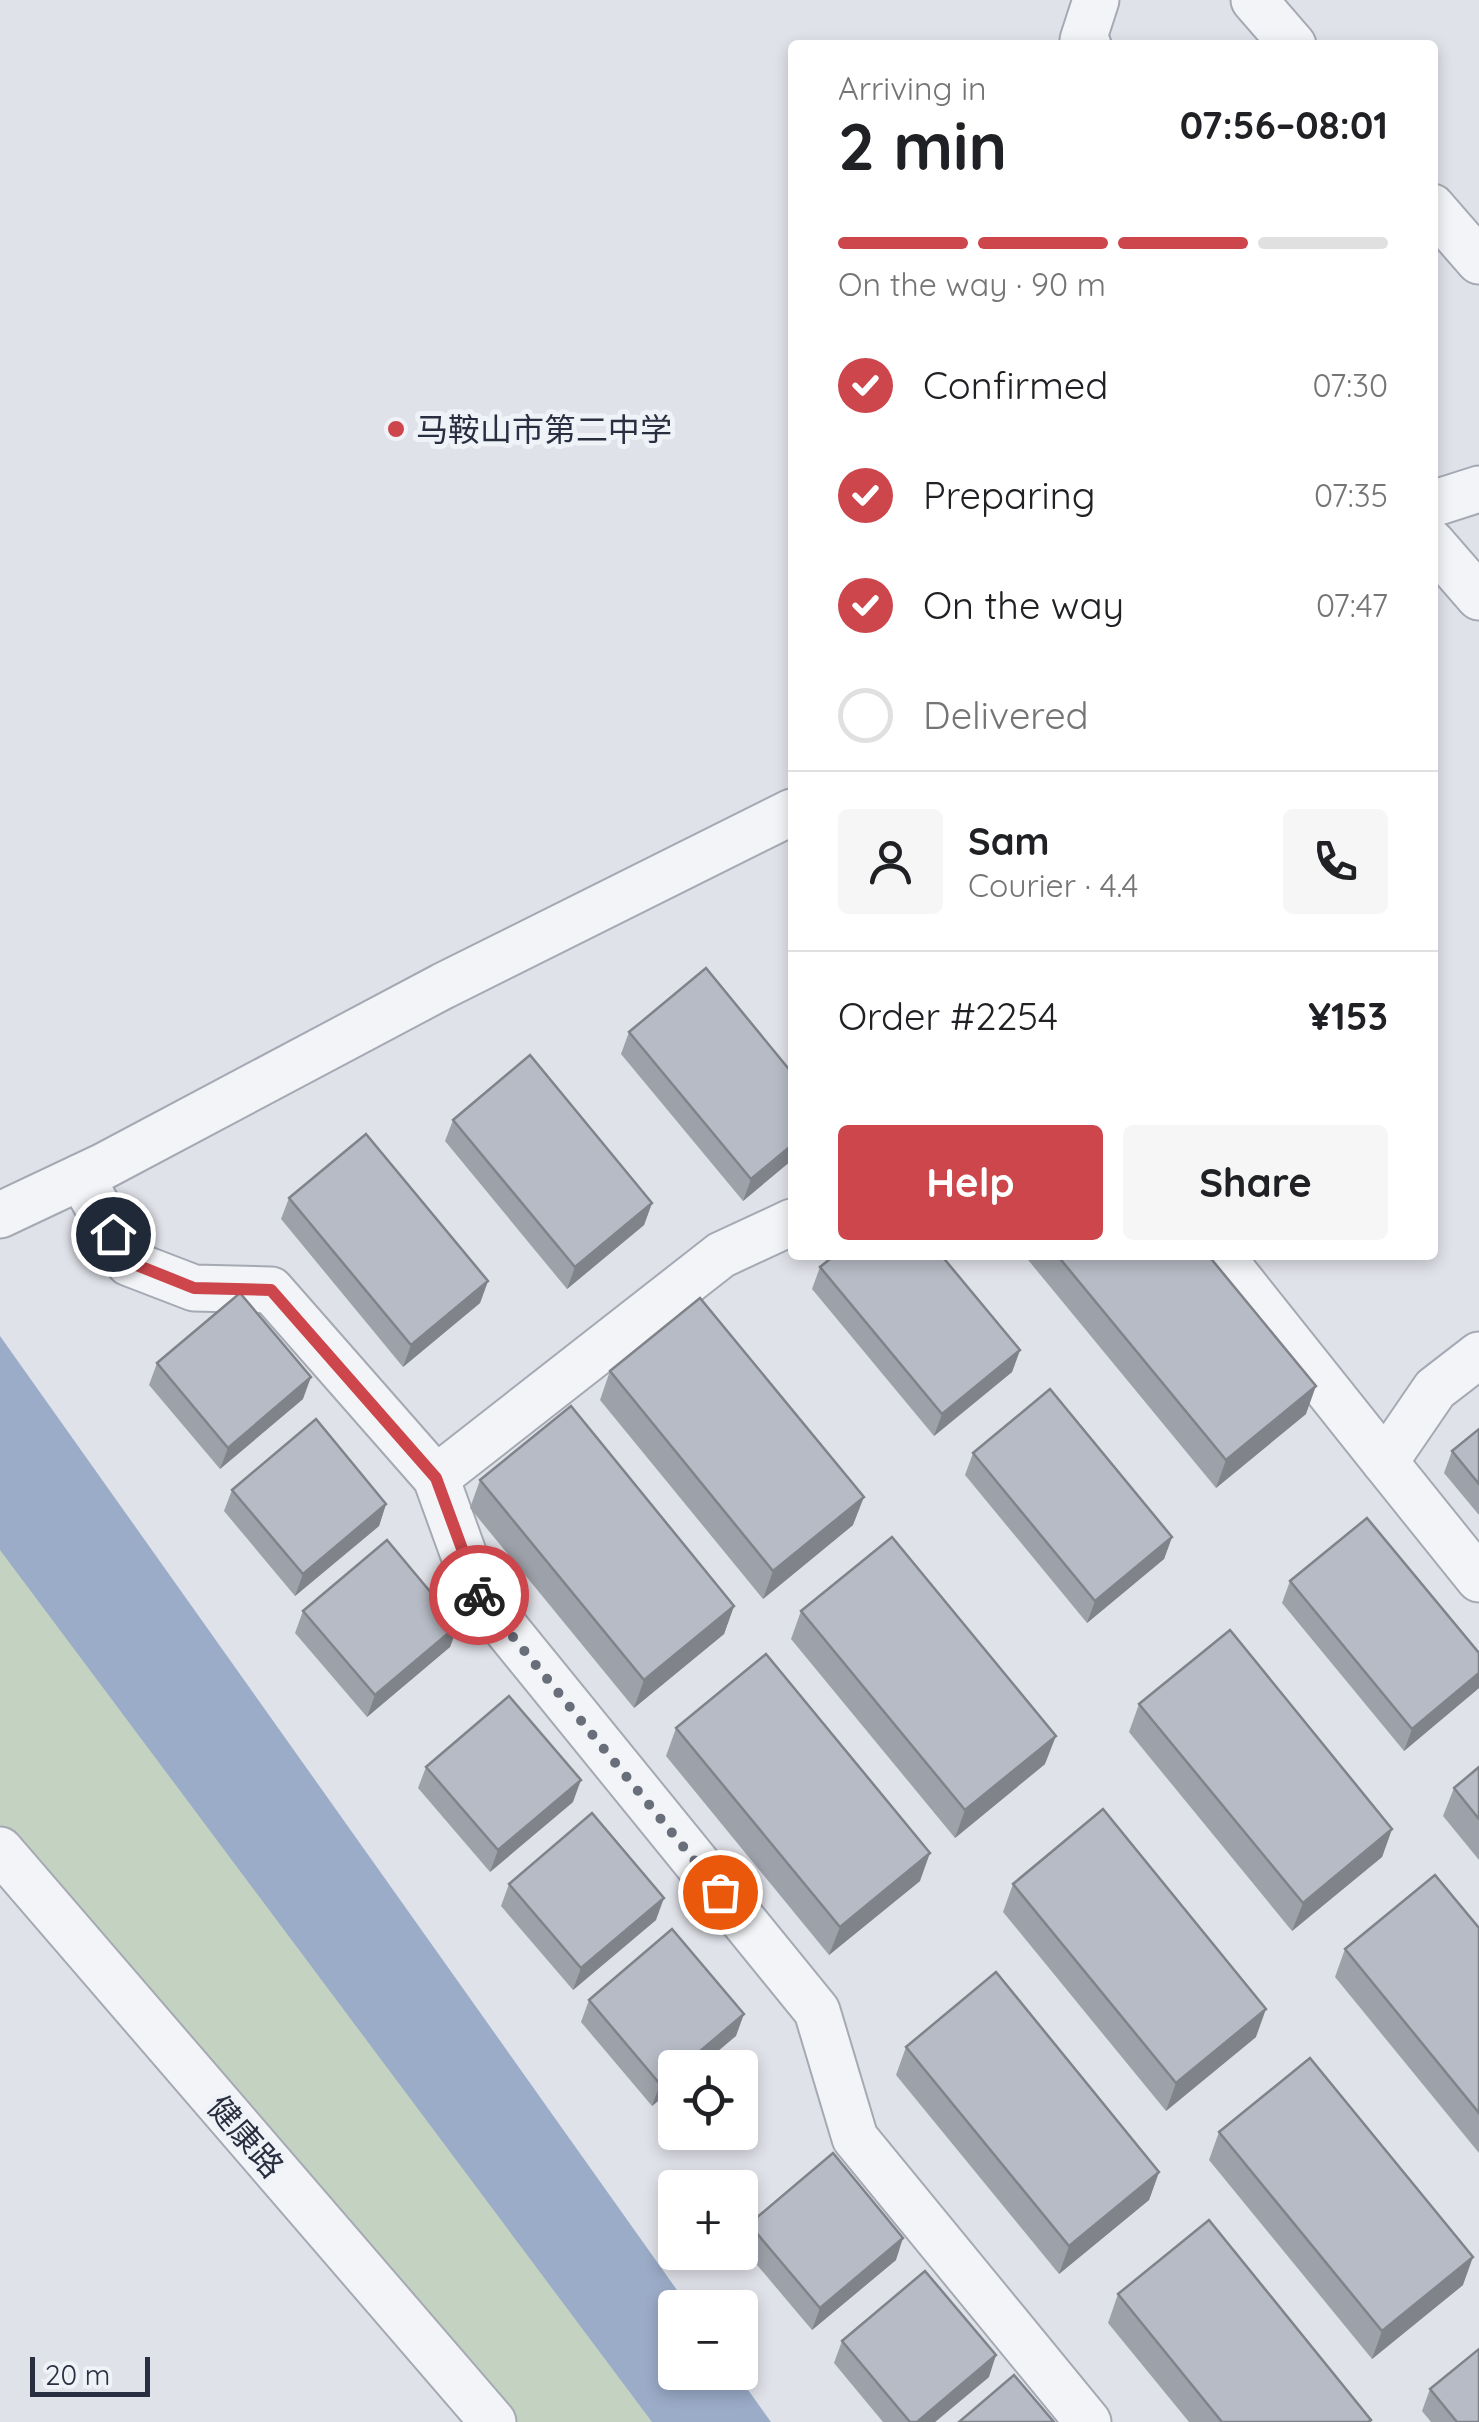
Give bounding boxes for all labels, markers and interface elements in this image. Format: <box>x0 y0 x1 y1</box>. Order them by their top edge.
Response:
text: Arriving in <box>838 68 987 108</box>
text: 07:56–08:01 <box>1180 101 1388 149</box>
text: 2 min <box>838 105 1007 186</box>
text: On the way · 90 m <box>838 264 1106 304</box>
icon: check <box>838 358 893 413</box>
text: Confirmed <box>923 361 1108 409</box>
text: 07:30 <box>1313 365 1388 405</box>
place label: 马鞍山市第二中学 <box>416 409 672 449</box>
marker: 马鞍山市第二中学 <box>385 418 407 440</box>
icon: check <box>838 468 893 523</box>
text: Preparing <box>923 471 1095 519</box>
text: 07:35 <box>1314 475 1388 515</box>
icon: check <box>838 578 893 633</box>
text: On the way <box>923 581 1124 629</box>
text: 07:47 <box>1316 585 1388 625</box>
text: Delivered <box>923 691 1089 739</box>
button: person <box>838 809 943 914</box>
button: phone <box>1283 809 1388 914</box>
text: Sam <box>968 817 1050 865</box>
text: Courier · 4.4 <box>968 865 1138 905</box>
text: Order #2254 <box>838 992 1058 1040</box>
text: ¥153 <box>1308 992 1388 1040</box>
button: Help <box>838 1125 1103 1240</box>
button: Share <box>1123 1125 1388 1240</box>
pin <box>71 1192 156 1277</box>
icon: home <box>86 1207 141 1262</box>
courier <box>429 1545 529 1645</box>
icon: bike <box>452 1568 507 1623</box>
pin <box>678 1850 763 1935</box>
icon: bag <box>693 1865 748 1920</box>
map controls <box>658 2050 758 2390</box>
button: locate <box>658 2050 758 2150</box>
street label: 健康路 <box>199 2087 293 2185</box>
button: + <box>658 2170 758 2270</box>
button: − <box>658 2290 758 2390</box>
scale bar <box>30 2352 150 2396</box>
text: 20 m <box>45 2357 110 2392</box>

